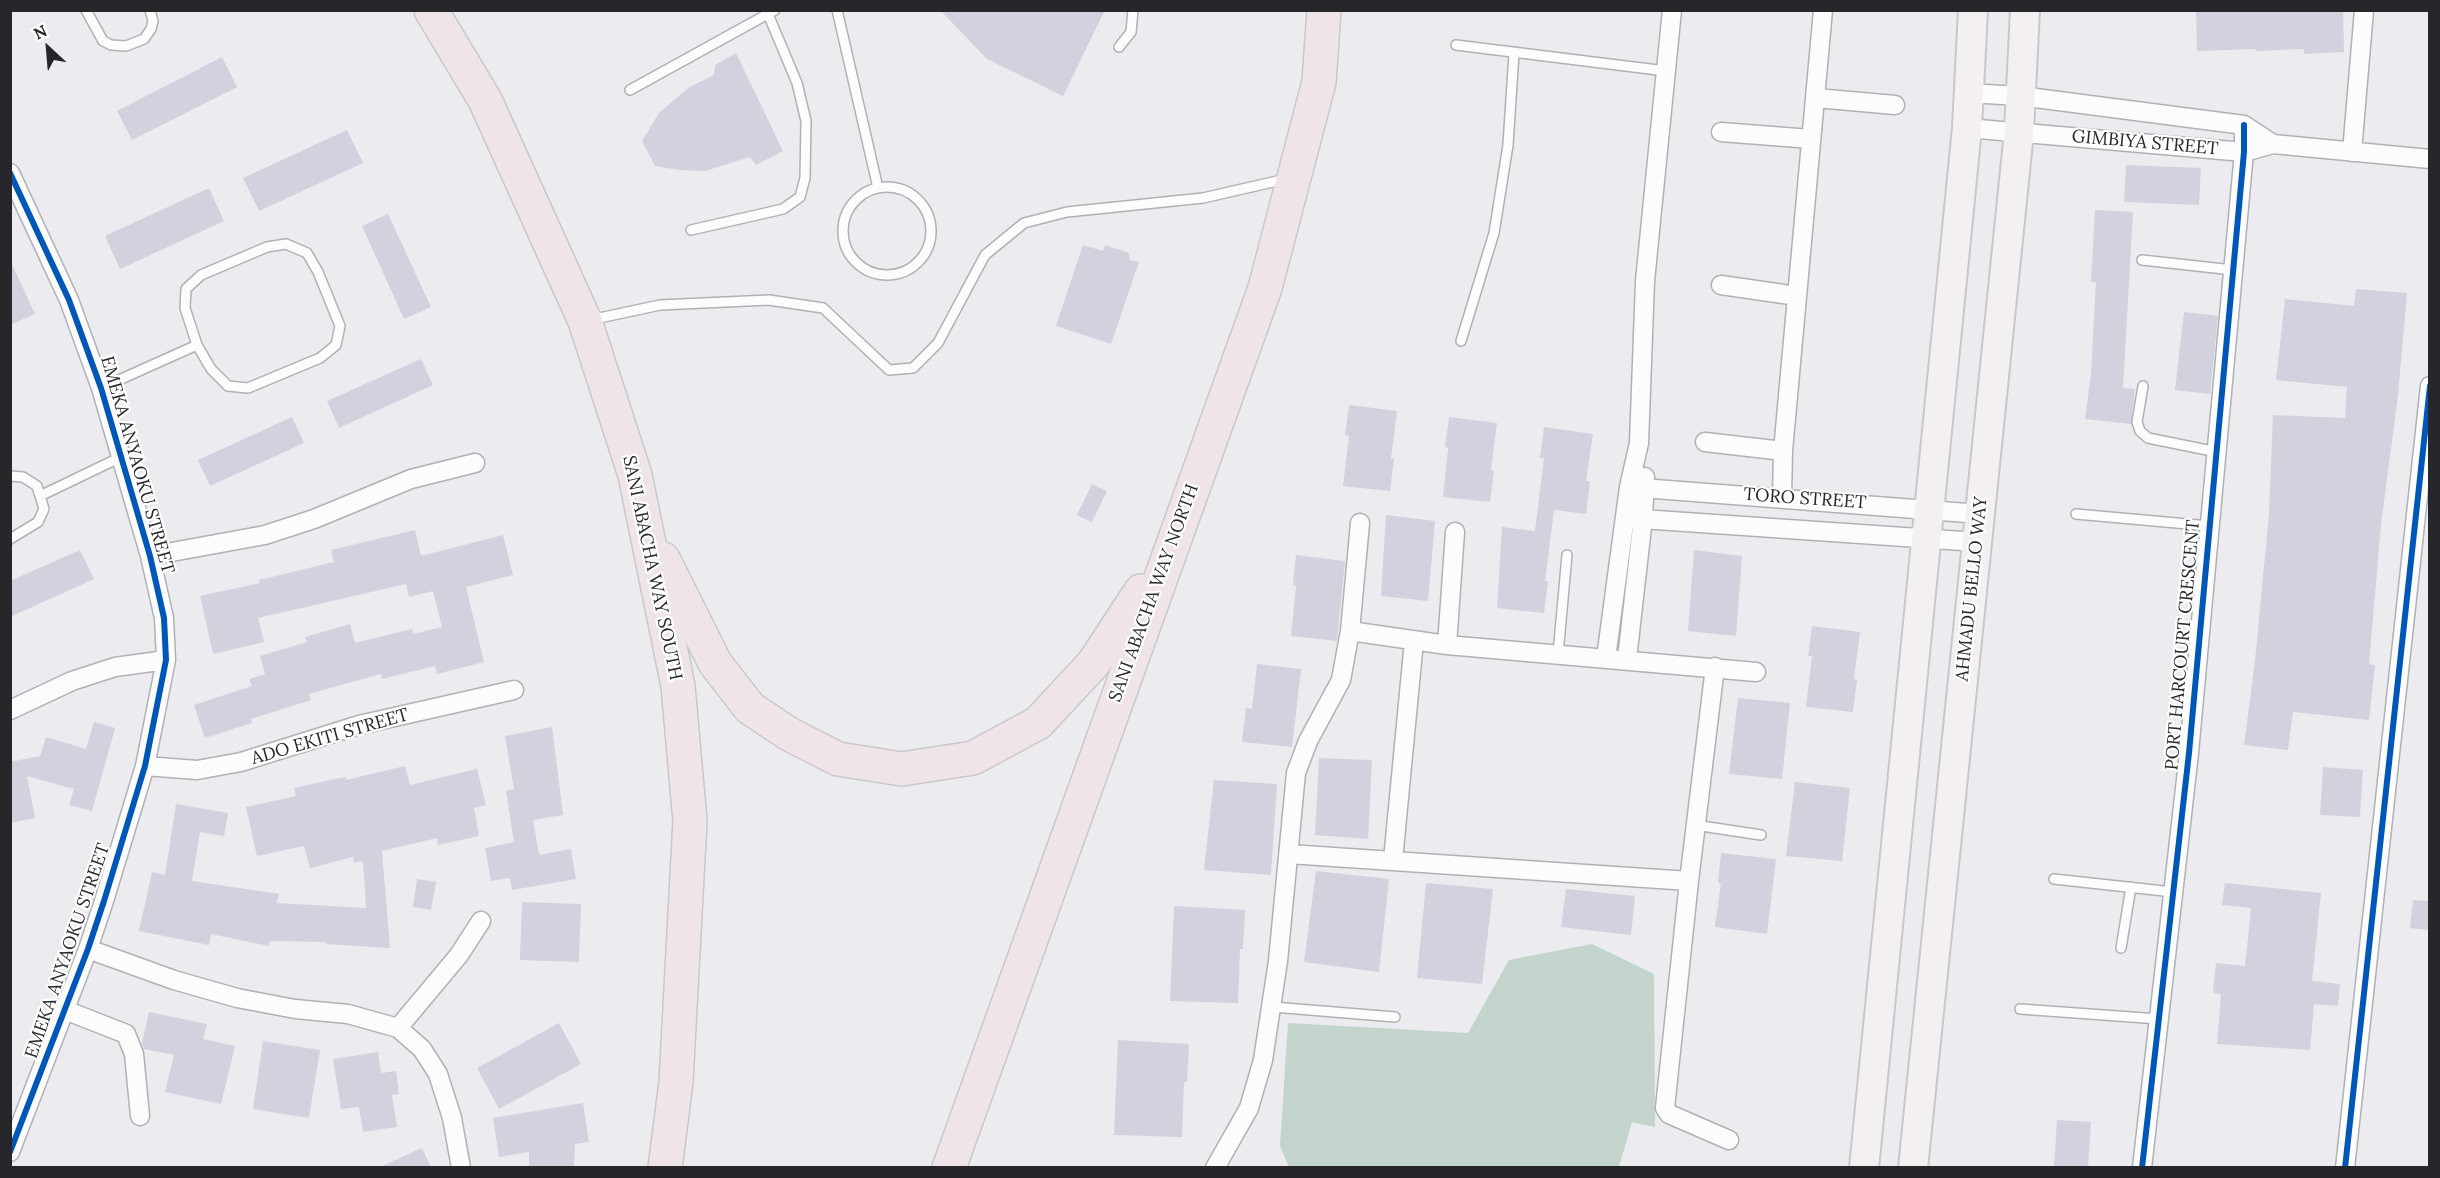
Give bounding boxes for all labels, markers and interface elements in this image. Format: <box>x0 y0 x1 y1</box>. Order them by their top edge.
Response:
north arrow <box>18 18 78 78</box>
text: N <box>30 20 50 44</box>
street label: GIMBIYA STREET <box>2071 126 2219 160</box>
street label: EMEKA ANYAOKU STREET <box>95 353 179 577</box>
street label: SANI ABACHA WAY SOUTH <box>618 454 686 682</box>
street label: SANI ABACHA WAY NORTH <box>1104 481 1204 705</box>
street label: TORO STREET <box>1743 484 1867 514</box>
street label: AHMADU BELLO WAY <box>1952 496 1992 682</box>
street label: PORT HARCOURT CRESCENT <box>2161 519 2205 771</box>
street label: ADO EKITI STREET <box>249 704 411 770</box>
street label: EMEKA ANYAOKU STREET <box>21 841 115 1061</box>

